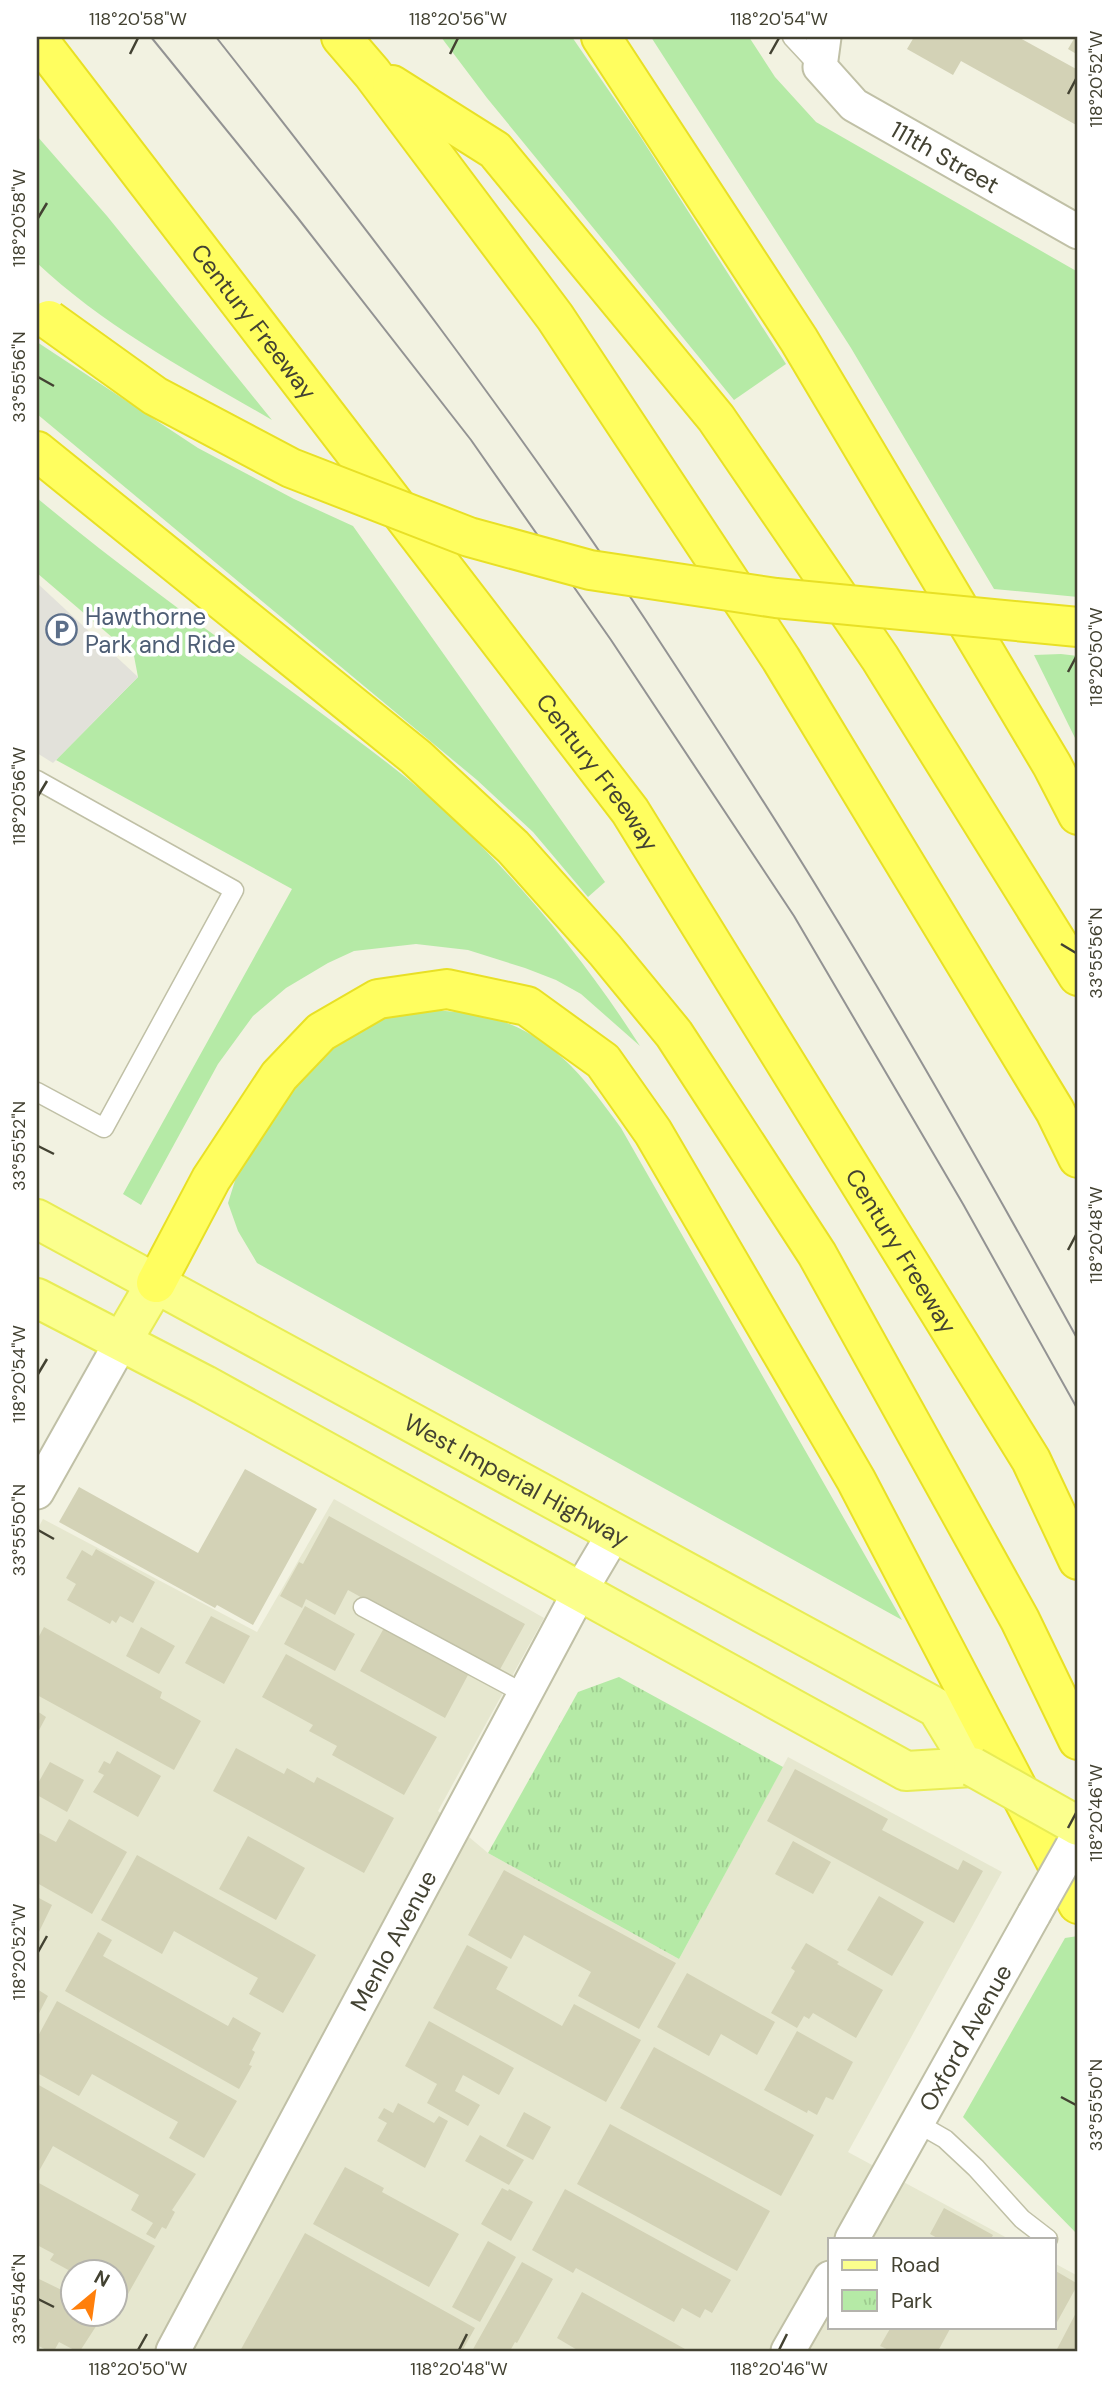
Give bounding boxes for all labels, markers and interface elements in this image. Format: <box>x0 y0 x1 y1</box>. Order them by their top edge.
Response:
text: 118°20'58"W <box>89 7 187 31</box>
text: 118°20'56"W <box>409 7 507 31</box>
text: 118°20'54"W <box>730 7 828 31</box>
text: 118°20'52"W <box>1084 31 1108 127</box>
street label: 111th Street <box>885 114 1005 200</box>
text: 118°20'58"W <box>7 169 31 267</box>
street label: Century Freeway <box>185 237 324 405</box>
text: 33°55'56"N <box>7 331 31 423</box>
place label: Hawthorne Park and Ride <box>85 601 236 660</box>
text: 118°20'50"W <box>1084 607 1108 707</box>
parking icon: Hawthorne Park and Ride <box>45 613 79 647</box>
street label: Century Freeway <box>530 687 666 857</box>
text: 118°20'56"W <box>7 747 31 845</box>
text: 33°55'56"N <box>1084 907 1108 999</box>
text: 33°55'52"N <box>7 1101 31 1191</box>
street label: Century Freeway <box>839 1162 964 1339</box>
text: 118°20'48"W <box>1084 1186 1108 1284</box>
text: 118°20'54"W <box>7 1325 31 1423</box>
street label: West Imperial Highway <box>399 1406 635 1553</box>
text: 33°55'50"N <box>7 1484 31 1576</box>
text: 118°20'46"W <box>1084 1764 1108 1862</box>
street label: Menlo Avenue <box>343 1864 443 2016</box>
text: 118°20'52"W <box>7 1904 31 2000</box>
street label: Oxford Avenue <box>911 1958 1018 2117</box>
text: 33°55'50"N <box>1084 2059 1108 2151</box>
legend <box>828 2238 1056 2328</box>
text: Road <box>891 2251 940 2279</box>
text: 33°55'46"N <box>7 2254 31 2344</box>
north arrow <box>60 2258 130 2328</box>
text: N <box>90 2264 114 2293</box>
text: Park <box>891 2287 933 2315</box>
text: 118°20'50"W <box>88 2357 188 2381</box>
text: 118°20'48"W <box>410 2357 508 2381</box>
text: 118°20'46"W <box>730 2357 828 2381</box>

